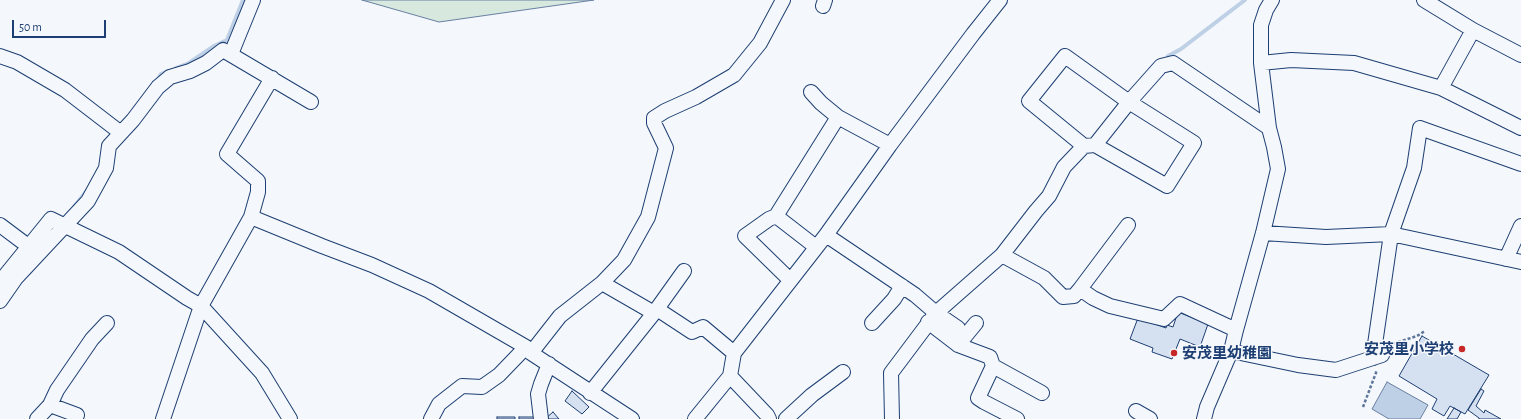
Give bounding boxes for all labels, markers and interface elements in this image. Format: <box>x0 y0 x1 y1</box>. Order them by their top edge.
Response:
scale bar <box>14 12 108 38</box>
text: 50 m <box>19 21 42 33</box>
place label: 安茂里小学校 <box>1364 340 1454 358</box>
place label: 安茂里幼稚園 <box>1182 344 1272 362</box>
marker: 安茂里小学校 <box>1457 344 1467 354</box>
marker: 安茂里幼稚園 <box>1169 348 1179 358</box>

